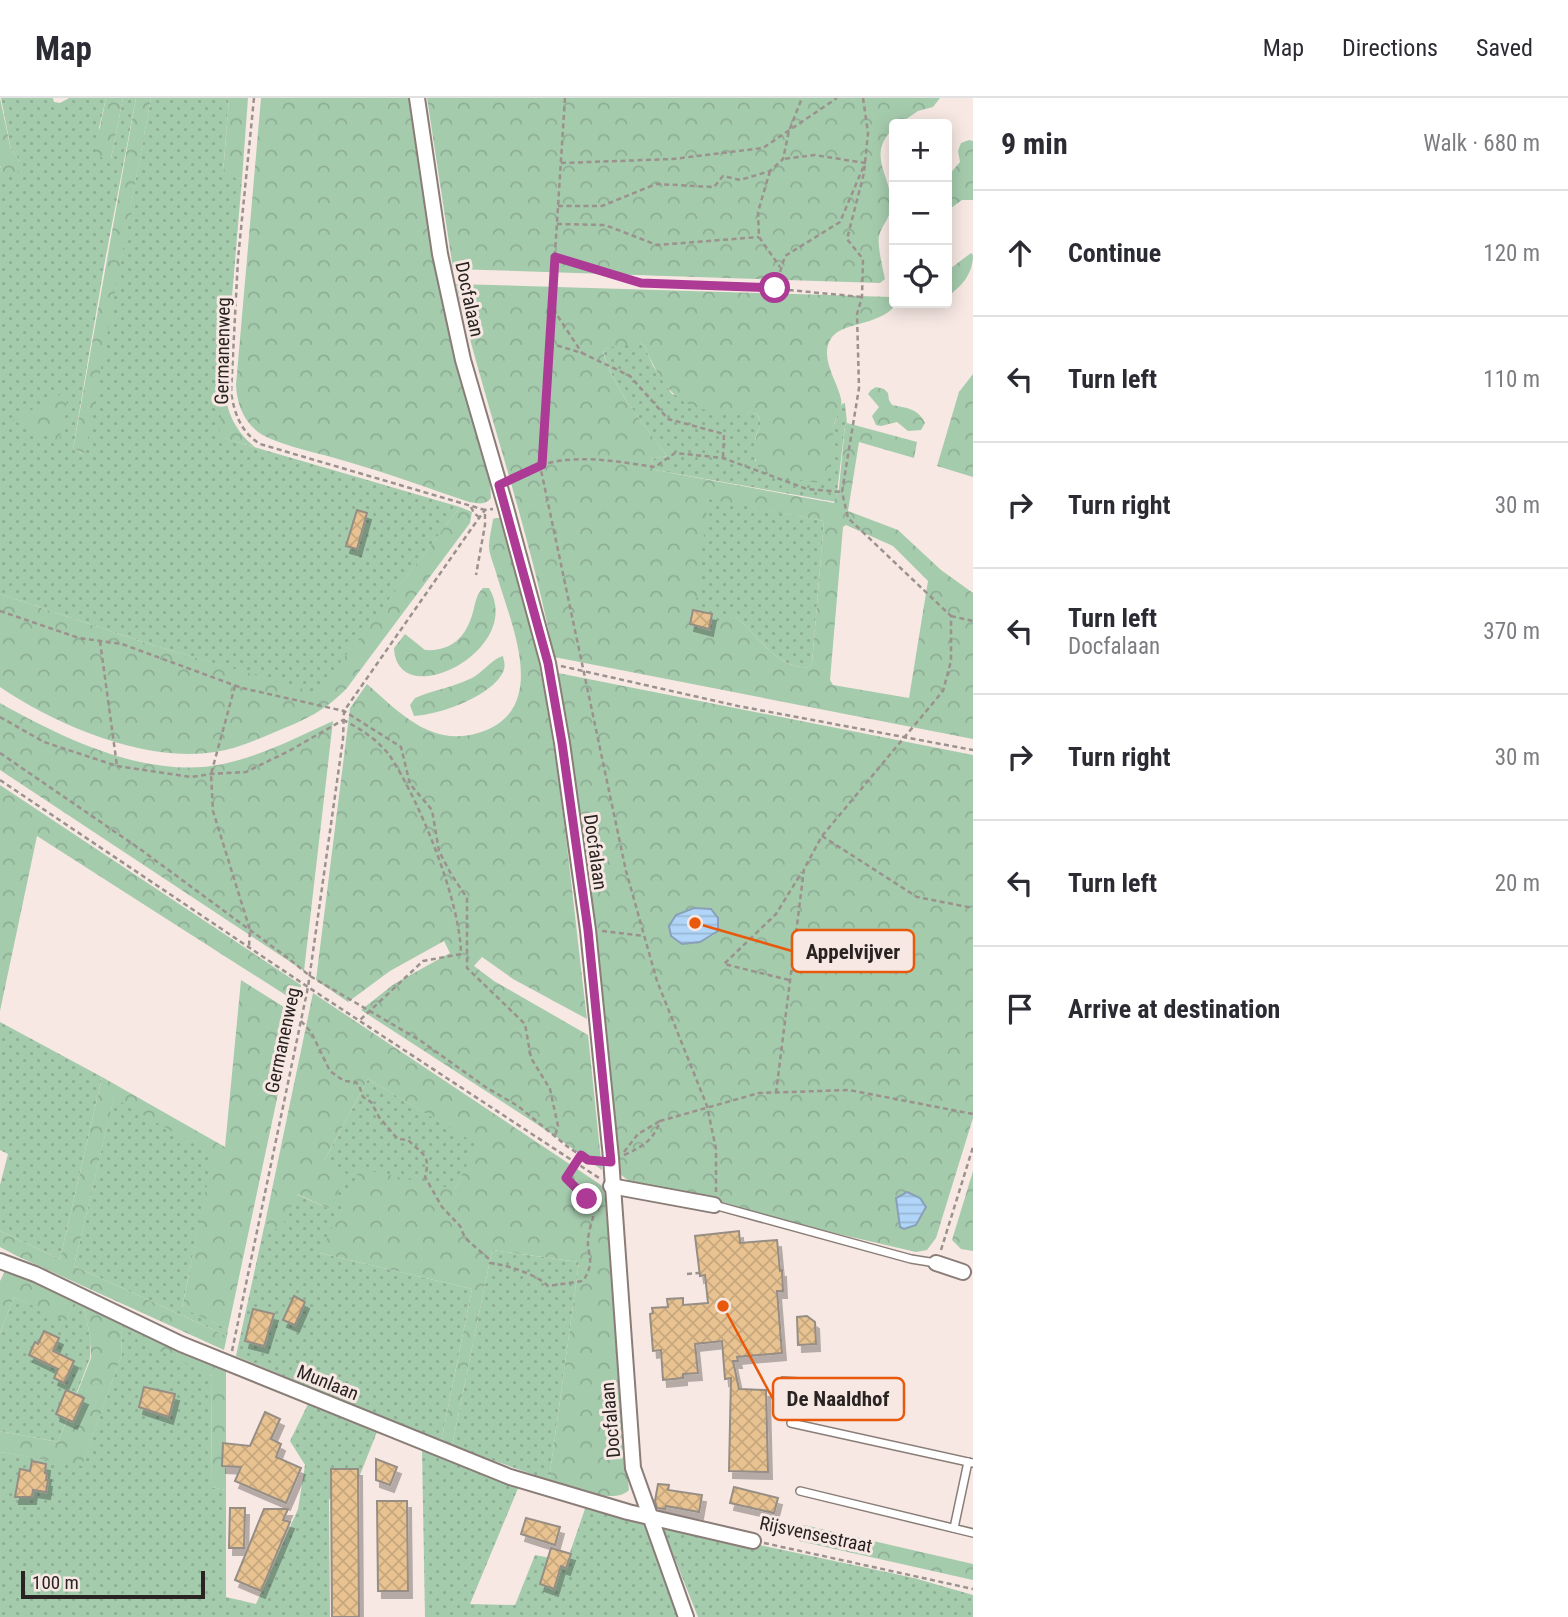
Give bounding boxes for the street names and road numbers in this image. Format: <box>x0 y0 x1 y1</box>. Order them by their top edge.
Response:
street label: Docfalaan <box>450 260 489 339</box>
street label: Germanenweg <box>210 297 235 405</box>
street label: Docfalaan <box>579 813 612 891</box>
street label: Germanenweg <box>260 985 305 1095</box>
street label: Munlaan <box>294 1360 362 1405</box>
street label: Docfalaan <box>596 1381 625 1459</box>
street label: Rijsvensestraat <box>757 1511 874 1558</box>

